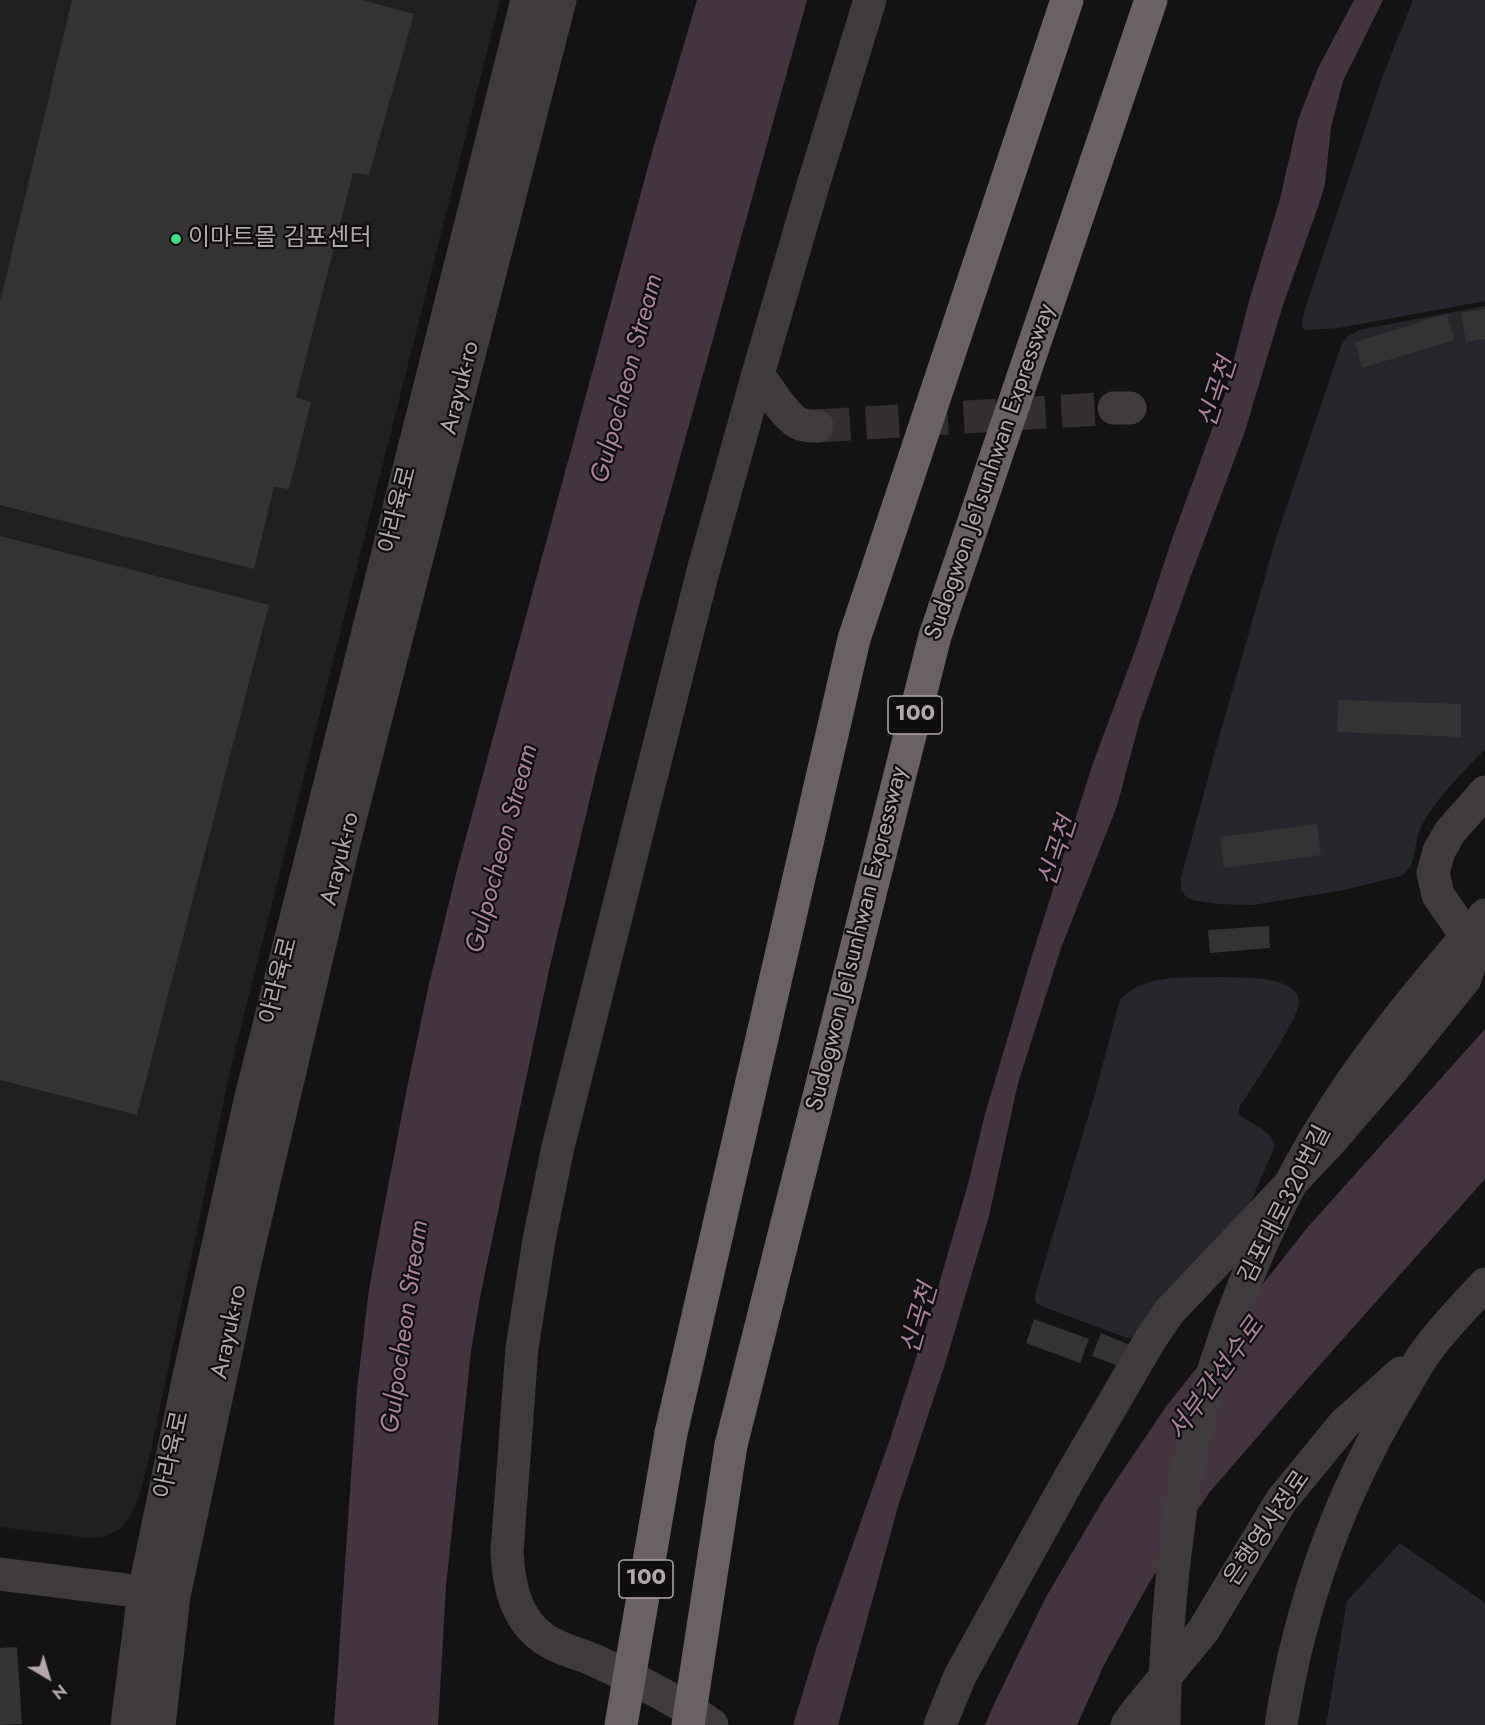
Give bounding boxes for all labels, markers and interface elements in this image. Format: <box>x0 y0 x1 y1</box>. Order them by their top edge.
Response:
place label: 이마트몰 김포센터 <box>188 225 372 253</box>
marker: 이마트몰 김포센터 <box>169 232 183 246</box>
water label: Gulpocheon Stream <box>585 271 671 487</box>
street label: Sudogwon Je1sunhwan Expressway <box>920 300 1062 644</box>
street label: Arayuk-ro <box>436 338 486 438</box>
water label: 신곡천 <box>1193 354 1245 432</box>
street label: 아라육로 <box>374 464 424 556</box>
road number: 100 <box>888 696 942 734</box>
water label: Gulpocheon Stream <box>460 741 546 957</box>
street label: Sudogwon Je1sunhwan Expressway <box>801 764 915 1114</box>
street label: Arayuk-ro <box>316 809 366 909</box>
water label: 신곡천 <box>1033 813 1085 891</box>
street label: 아라육로 <box>255 935 305 1027</box>
street label: 김포대로320번길 <box>1234 1121 1338 1289</box>
water label: Gulpocheon Stream <box>376 1218 436 1436</box>
water label: 신곡천 <box>896 1280 946 1358</box>
street label: Arayuk-ro <box>206 1282 254 1382</box>
water label: 서부간선수로 <box>1162 1313 1272 1447</box>
street label: 아라육로 <box>150 1409 196 1501</box>
street label: 은행영사정로 <box>1219 1466 1317 1592</box>
road number: 100 <box>619 1560 673 1598</box>
north arrow <box>18 1647 78 1707</box>
text: N <box>47 1679 71 1705</box>

